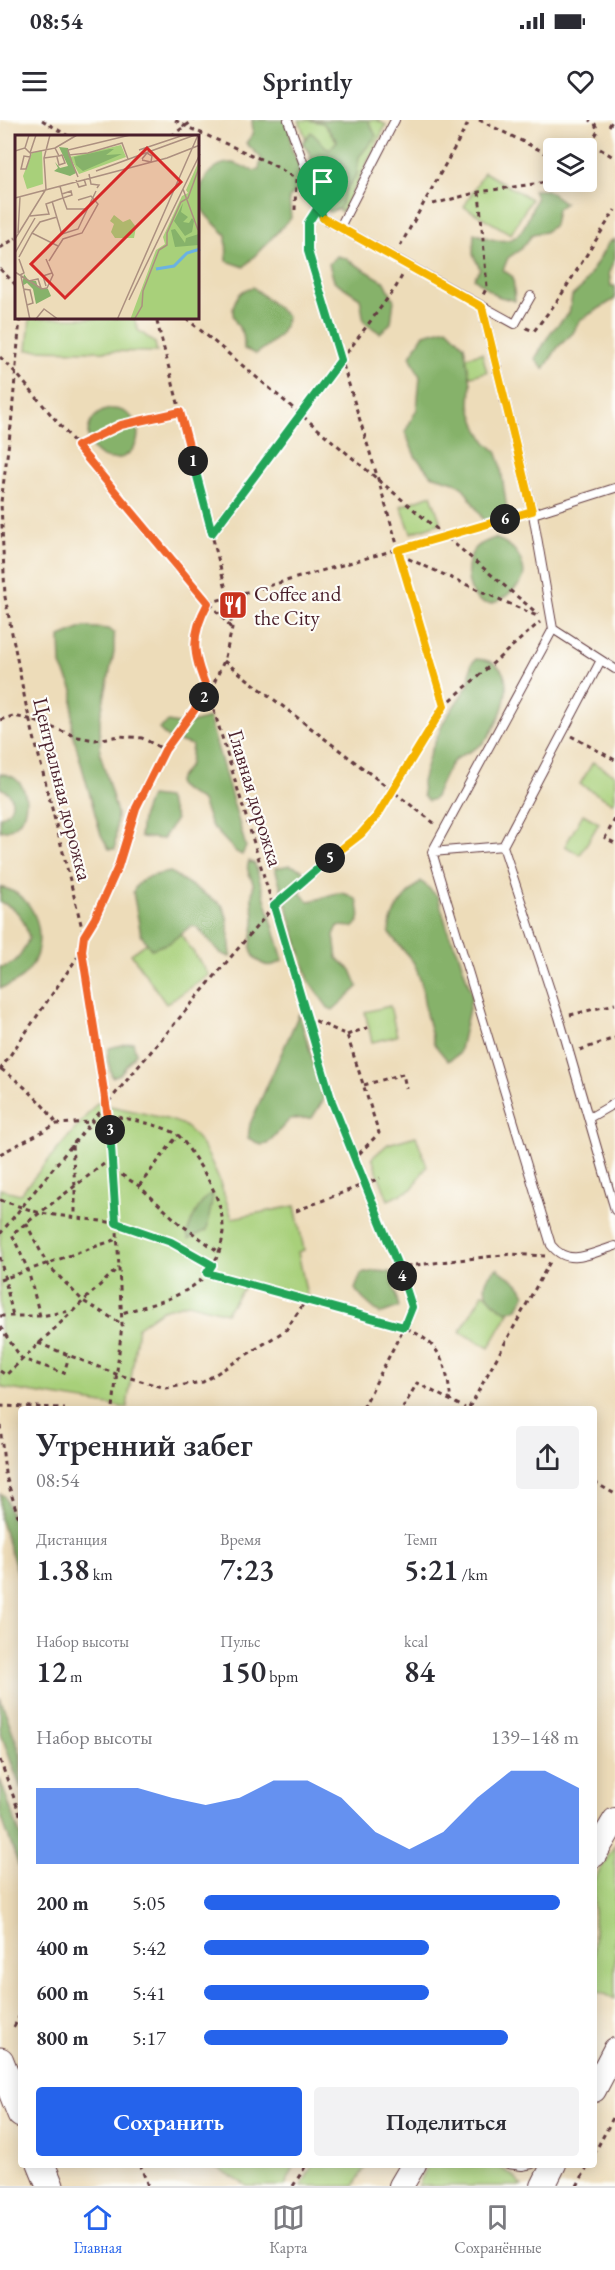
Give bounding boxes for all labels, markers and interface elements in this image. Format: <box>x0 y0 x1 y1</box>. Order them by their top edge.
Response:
text: 08:54 <box>30 7 83 36</box>
text: Sprintly <box>263 64 352 99</box>
icon: menu <box>18 65 51 98</box>
icon: heart <box>564 65 597 98</box>
inset map <box>15 135 200 320</box>
map controls <box>543 138 597 192</box>
button: layers <box>543 138 597 192</box>
pin <box>297 156 348 218</box>
icon: arrive <box>306 165 339 198</box>
pin: 1 <box>178 446 208 476</box>
text: 1 <box>189 450 197 471</box>
pin: 6 <box>490 504 520 534</box>
text: 6 <box>501 508 509 529</box>
place label: Coffee and the City <box>254 580 342 631</box>
restaurant icon: Coffee and the City <box>217 589 249 621</box>
pin: 2 <box>189 682 219 712</box>
text: 2 <box>200 686 208 707</box>
street label: Центральная дорожка <box>27 695 99 884</box>
street label: Главная дорожка <box>222 726 290 870</box>
pin: 5 <box>315 843 345 873</box>
text: 5 <box>326 847 334 868</box>
pin: 3 <box>95 1115 125 1145</box>
text: 3 <box>106 1119 114 1140</box>
pin: 4 <box>387 1261 417 1291</box>
text: 4 <box>398 1265 406 1286</box>
text: Утренний забег <box>36 1423 253 1466</box>
button: share <box>516 1426 579 1489</box>
text: 08:54 <box>36 1467 79 1493</box>
text: Дистанция <box>36 1529 107 1550</box>
text: Время <box>220 1529 261 1550</box>
text: Темп <box>404 1529 437 1550</box>
text: 1.38 <box>36 1550 89 1589</box>
text: 7:23 <box>220 1550 274 1589</box>
text: 5:21 <box>404 1550 458 1589</box>
text: km <box>89 1564 113 1585</box>
text: /km <box>458 1564 488 1585</box>
text: Набор высоты <box>36 1631 129 1652</box>
text: Пульс <box>220 1631 261 1652</box>
text: kcal <box>404 1631 428 1652</box>
text: 12 <box>36 1652 67 1691</box>
text: 150 <box>220 1652 266 1691</box>
text: 84 <box>404 1652 435 1691</box>
text: m <box>67 1666 82 1687</box>
text: bpm <box>266 1666 298 1687</box>
text: Набор высоты <box>36 1724 152 1750</box>
text: 139–148 m <box>491 1724 579 1750</box>
text: 200 m <box>36 1890 89 1916</box>
text: 5:05 <box>132 1890 166 1916</box>
text: 400 m <box>36 1935 89 1961</box>
text: 5:42 <box>132 1935 166 1961</box>
text: 600 m <box>36 1980 89 2006</box>
text: 5:41 <box>132 1980 166 2006</box>
text: 800 m <box>36 2025 89 2051</box>
text: 5:17 <box>132 2025 166 2051</box>
button: Сохранить <box>36 2087 302 2156</box>
button: Поделиться <box>314 2087 579 2156</box>
tab: Главная <box>73 2201 122 2258</box>
tab: Карта <box>269 2201 307 2258</box>
tab: Сохранённые <box>454 2201 542 2258</box>

